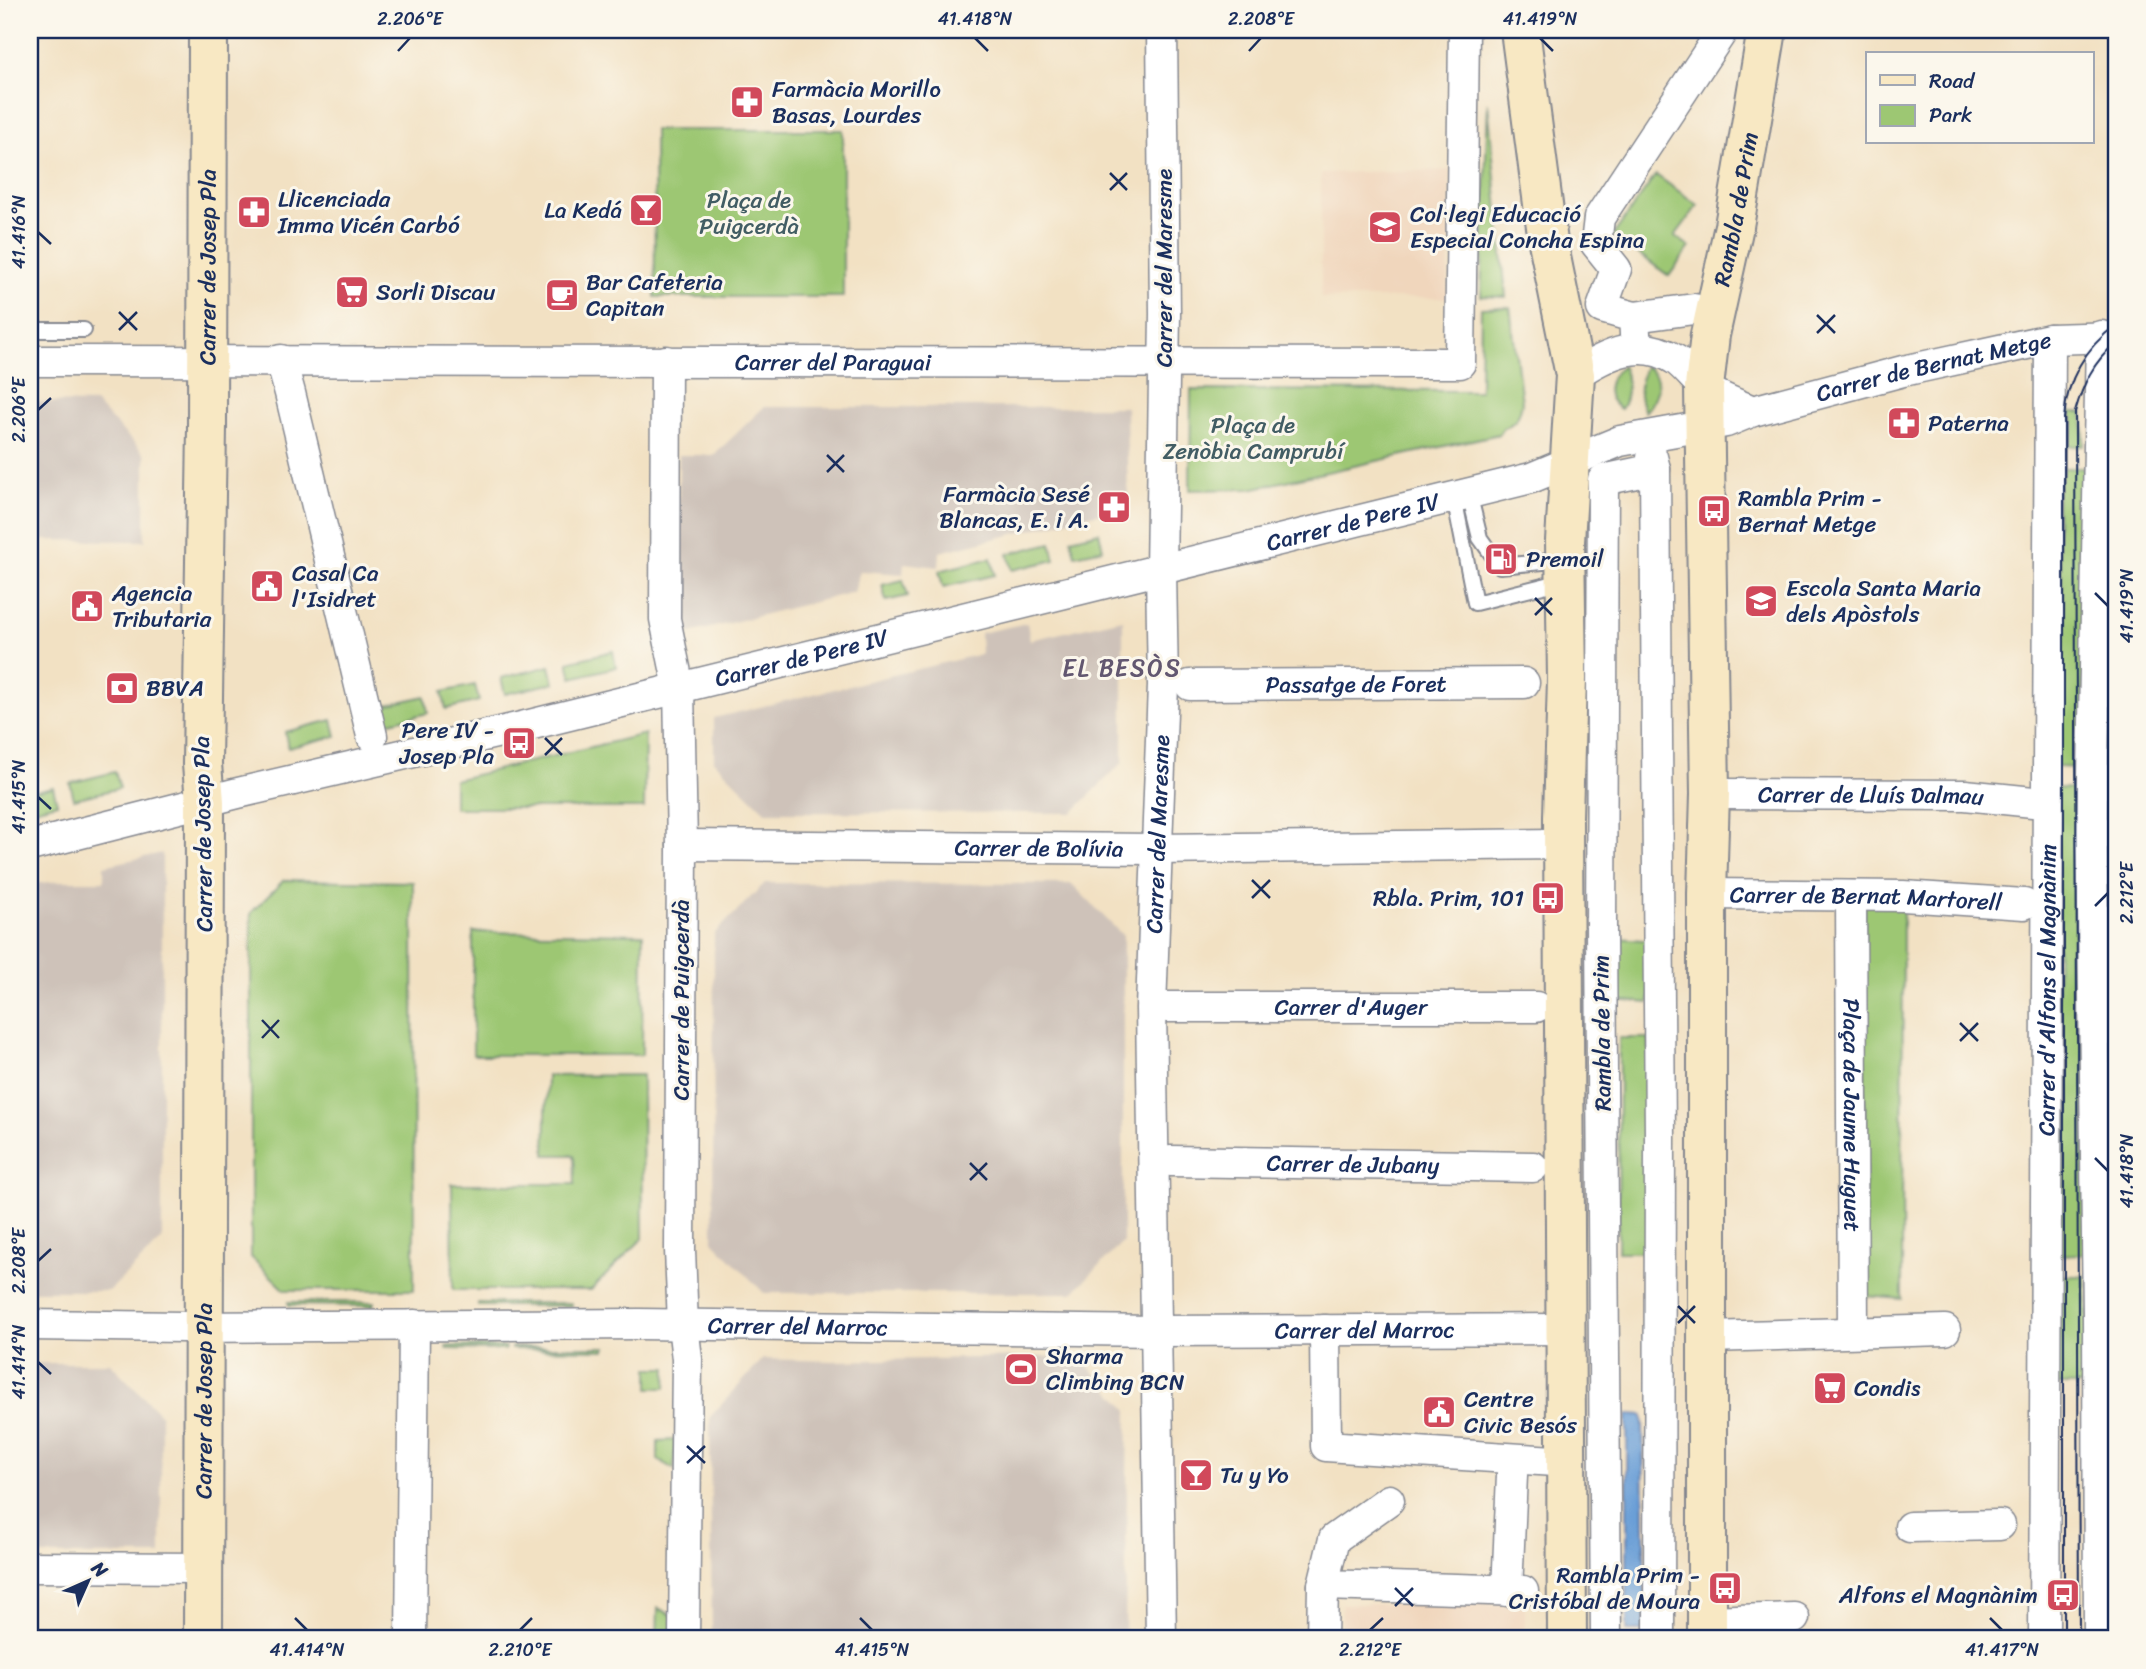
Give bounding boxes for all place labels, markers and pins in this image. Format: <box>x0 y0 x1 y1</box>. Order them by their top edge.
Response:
place label: Farmàcia Morillo Basas, Lourdes <box>772 69 941 136</box>
pharmacy icon: Farmàcia Morillo Basas, Lourdes <box>728 83 766 121</box>
place label: Llicenciada Imma Vicén Carbó <box>277 179 460 246</box>
place label: La Kedá <box>544 190 622 231</box>
bar icon: La Kedá <box>627 191 665 229</box>
pharmacy icon: Llicenciada Imma Vicén Carbó <box>235 193 273 231</box>
place label: Col·legi Educació Especial Concha Espina <box>1410 194 1645 261</box>
school or university icon: Col·legi Educació Especial Concha Espina <box>1366 208 1404 246</box>
place label: Bar Cafeteria Capitan <box>586 262 723 329</box>
place label: Sorli Discau <box>376 272 496 313</box>
supermarket icon: Sorli Discau <box>333 273 371 311</box>
cafe icon: Bar Cafeteria Capitan <box>543 276 581 314</box>
place label: Paterna <box>1928 403 2009 444</box>
pharmacy icon: Paterna <box>1885 404 1923 442</box>
place label: Farmàcia Sesé Blancas, E. i A. <box>939 474 1090 541</box>
place label: Rambla Prim - Bernat Metge <box>1738 478 1882 545</box>
pharmacy icon: Farmàcia Sesé Blancas, E. i A. <box>1095 488 1133 526</box>
bus stop icon: Rambla Prim - Bernat Metge <box>1695 492 1733 530</box>
place label: Premoil <box>1526 539 1604 580</box>
fuel station icon: Premoil <box>1482 540 1520 578</box>
place label: Casal Ca l'Isidret <box>292 553 379 620</box>
public building icon: Casal Ca l'Isidret <box>248 567 286 605</box>
place label: Escola Santa Maria dels Apòstols <box>1786 568 1981 635</box>
place label: Agencia Tributaria <box>111 573 212 640</box>
school or university icon: Escola Santa Maria dels Apòstols <box>1742 582 1780 620</box>
public building icon: Agencia Tributaria <box>68 587 106 625</box>
place label: BBVA <box>146 668 204 709</box>
bank icon: BBVA <box>103 669 141 707</box>
place label: Pere IV - Josep Pla <box>398 710 494 777</box>
bus stop icon: Pere IV - Josep Pla <box>500 724 538 762</box>
place label: Rbla. Prim, 101 <box>1373 878 1524 919</box>
bus stop icon: Rbla. Prim, 101 <box>1529 879 1567 917</box>
place label: Sharma Climbing BCN <box>1046 1336 1185 1403</box>
sports icon: Sharma Climbing BCN <box>1002 1350 1040 1388</box>
place label: Condis <box>1854 1368 1921 1409</box>
supermarket icon: Condis <box>1811 1369 1849 1407</box>
place label: Centre Civic Besós <box>1464 1379 1577 1446</box>
public building icon: Centre Civic Besós <box>1420 1393 1458 1431</box>
place label: Tu y Yo <box>1220 1455 1289 1496</box>
bar icon: Tu y Yo <box>1177 1456 1215 1494</box>
place label: Rambla Prim - Cristóbal de Moura <box>1509 1555 1700 1622</box>
bus stop icon: Rambla Prim - Cristóbal de Moura <box>1706 1569 1744 1607</box>
place label: Alfons el Magnànim <box>1838 1575 2038 1616</box>
bus stop icon: Alfons el Magnànim <box>2044 1576 2082 1614</box>

